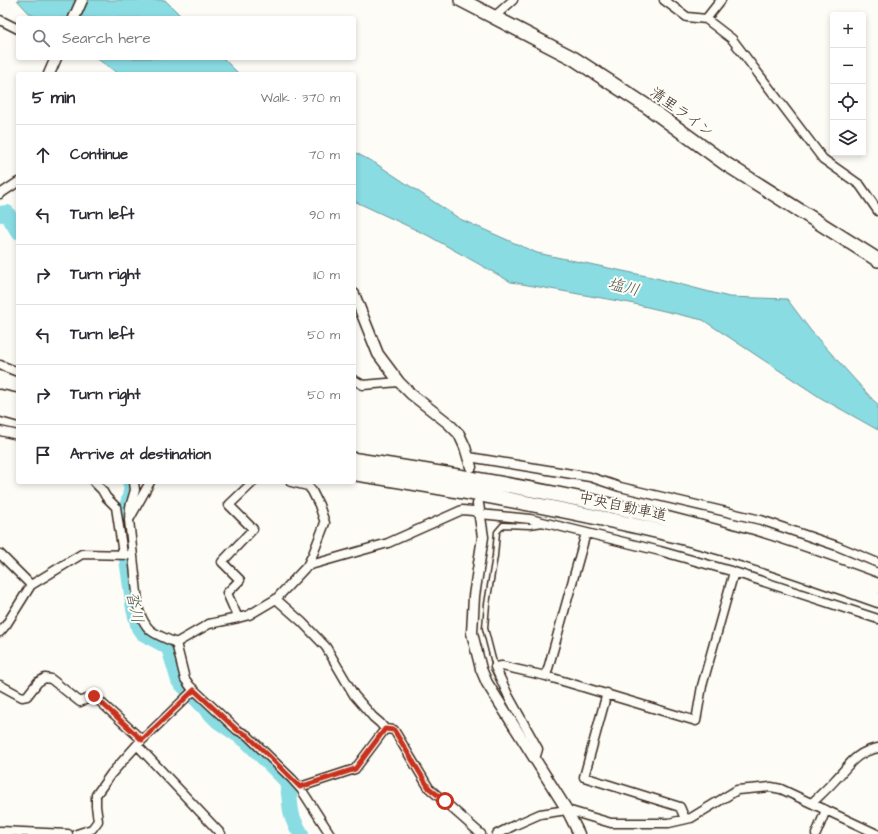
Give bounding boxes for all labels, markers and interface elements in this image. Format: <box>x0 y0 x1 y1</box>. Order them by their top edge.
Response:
map controls <box>830 12 866 156</box>
button: + <box>830 12 866 48</box>
search box <box>16 16 356 60</box>
icon: search <box>30 27 52 49</box>
text: Search here <box>62 28 151 49</box>
button: − <box>830 48 866 84</box>
street label: 清里ライン <box>645 82 718 143</box>
button: locate <box>830 84 866 120</box>
text: 5 min <box>32 86 75 110</box>
text: Walk · 370 m <box>261 89 340 107</box>
button: layers <box>830 120 866 156</box>
icon: ahead <box>32 144 54 166</box>
text: Continue <box>70 144 128 165</box>
text: 70 m <box>308 146 340 164</box>
icon: left <box>32 204 54 226</box>
text: Turn left <box>70 204 134 225</box>
text: 90 m <box>309 206 340 224</box>
icon: right <box>32 264 54 286</box>
text: Turn right <box>70 264 141 285</box>
text: 110 m <box>313 266 340 284</box>
water label: 塩川 <box>606 272 642 302</box>
icon: left <box>32 324 54 346</box>
text: Turn left <box>70 324 134 345</box>
text: 50 m <box>307 326 340 344</box>
icon: right <box>32 384 54 406</box>
text: Turn right <box>70 384 141 405</box>
text: 50 m <box>307 386 340 404</box>
icon: arrive <box>32 444 54 466</box>
text: Arrive at destination <box>70 444 211 465</box>
street label: 中央自動車道 <box>577 487 669 526</box>
water label: 沓川 <box>121 589 149 625</box>
route end <box>85 687 103 705</box>
route start <box>436 792 454 810</box>

